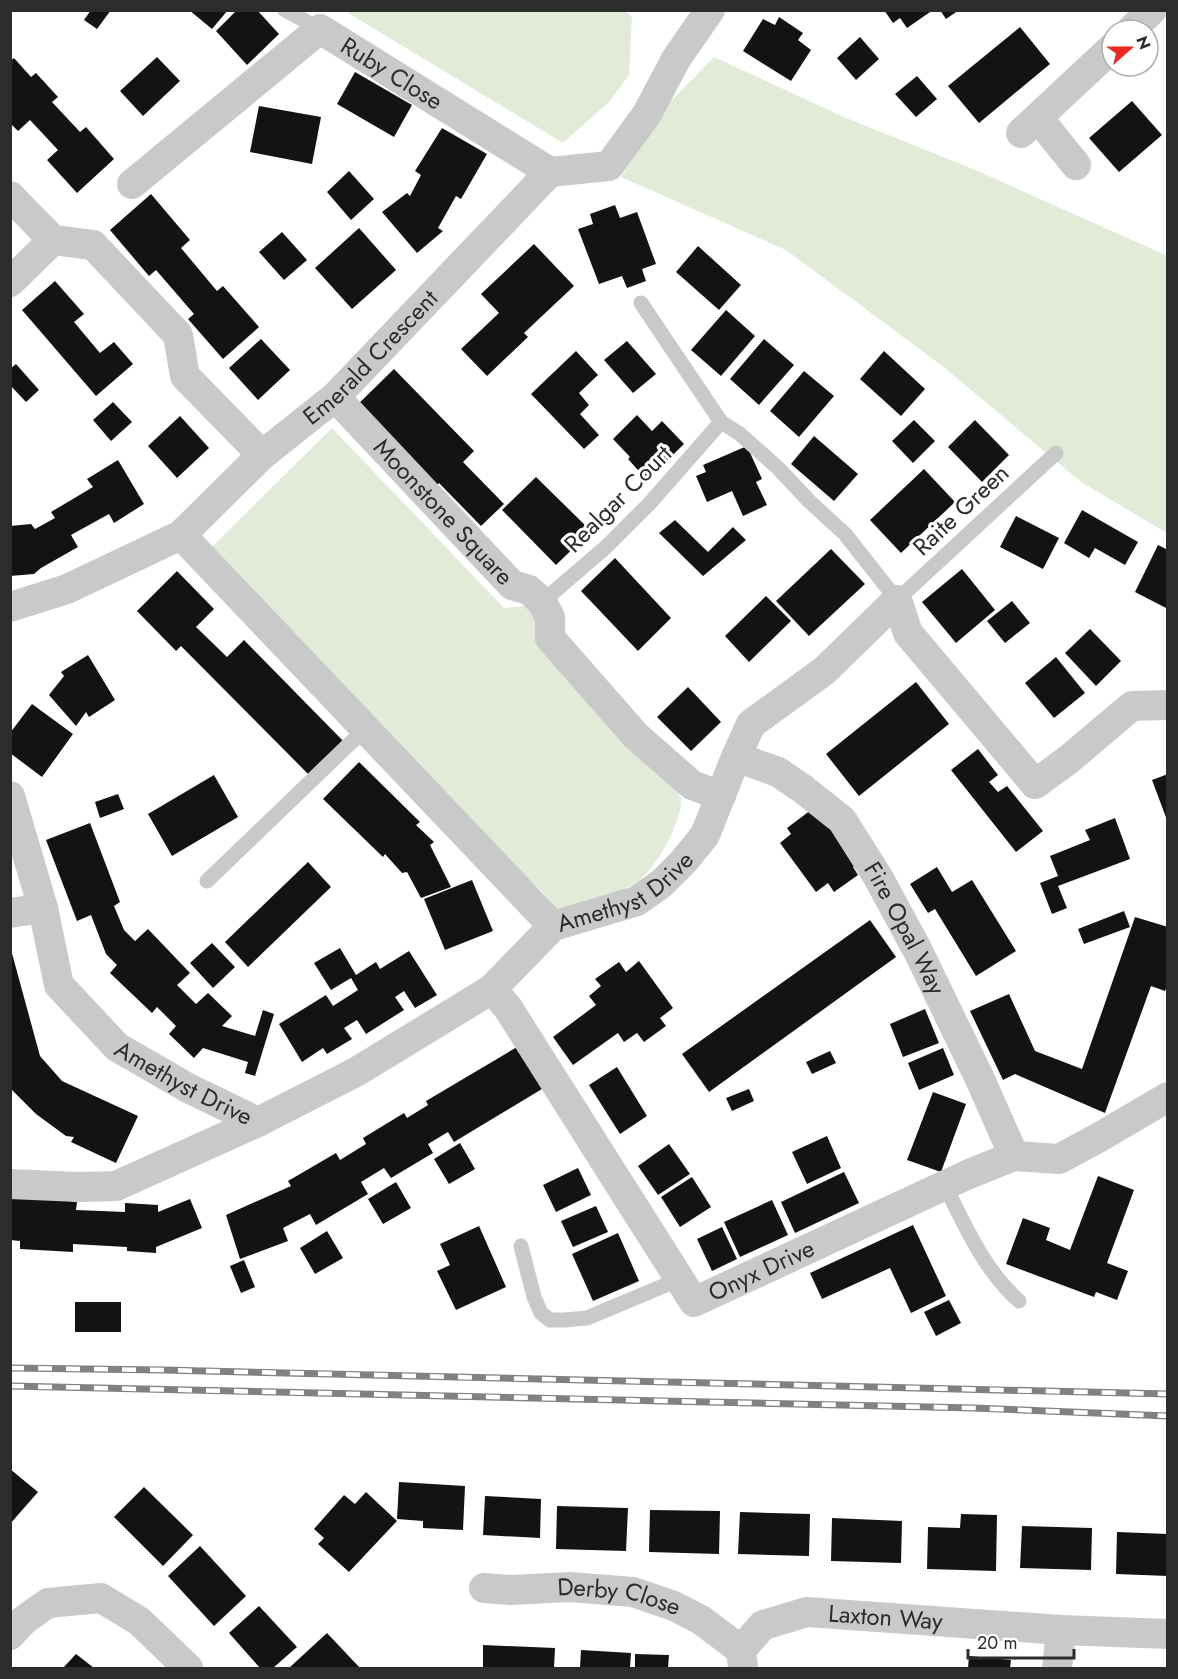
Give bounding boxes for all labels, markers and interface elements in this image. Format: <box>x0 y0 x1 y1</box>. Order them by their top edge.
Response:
north arrow <box>1100 18 1160 78</box>
street label: Ruby Close <box>334 28 450 118</box>
text: N <box>1131 33 1157 53</box>
street label: Emerald Crescent <box>295 281 446 433</box>
street label: Moonstone Square <box>366 430 522 593</box>
street label: Realgar Court <box>556 437 680 560</box>
street label: Raite Green <box>905 456 1017 563</box>
street label: Amethyst Drive <box>553 844 702 941</box>
street label: Fire Opal Way <box>856 855 955 1001</box>
street label: Amethyst Drive <box>108 1031 258 1134</box>
street label: Onyx Drive <box>702 1230 820 1310</box>
street label: Derby Close <box>556 1569 685 1624</box>
street label: Laxton Way <box>827 1596 944 1639</box>
scale bar <box>968 1622 1074 1660</box>
text: 20 m <box>977 1630 1017 1656</box>

